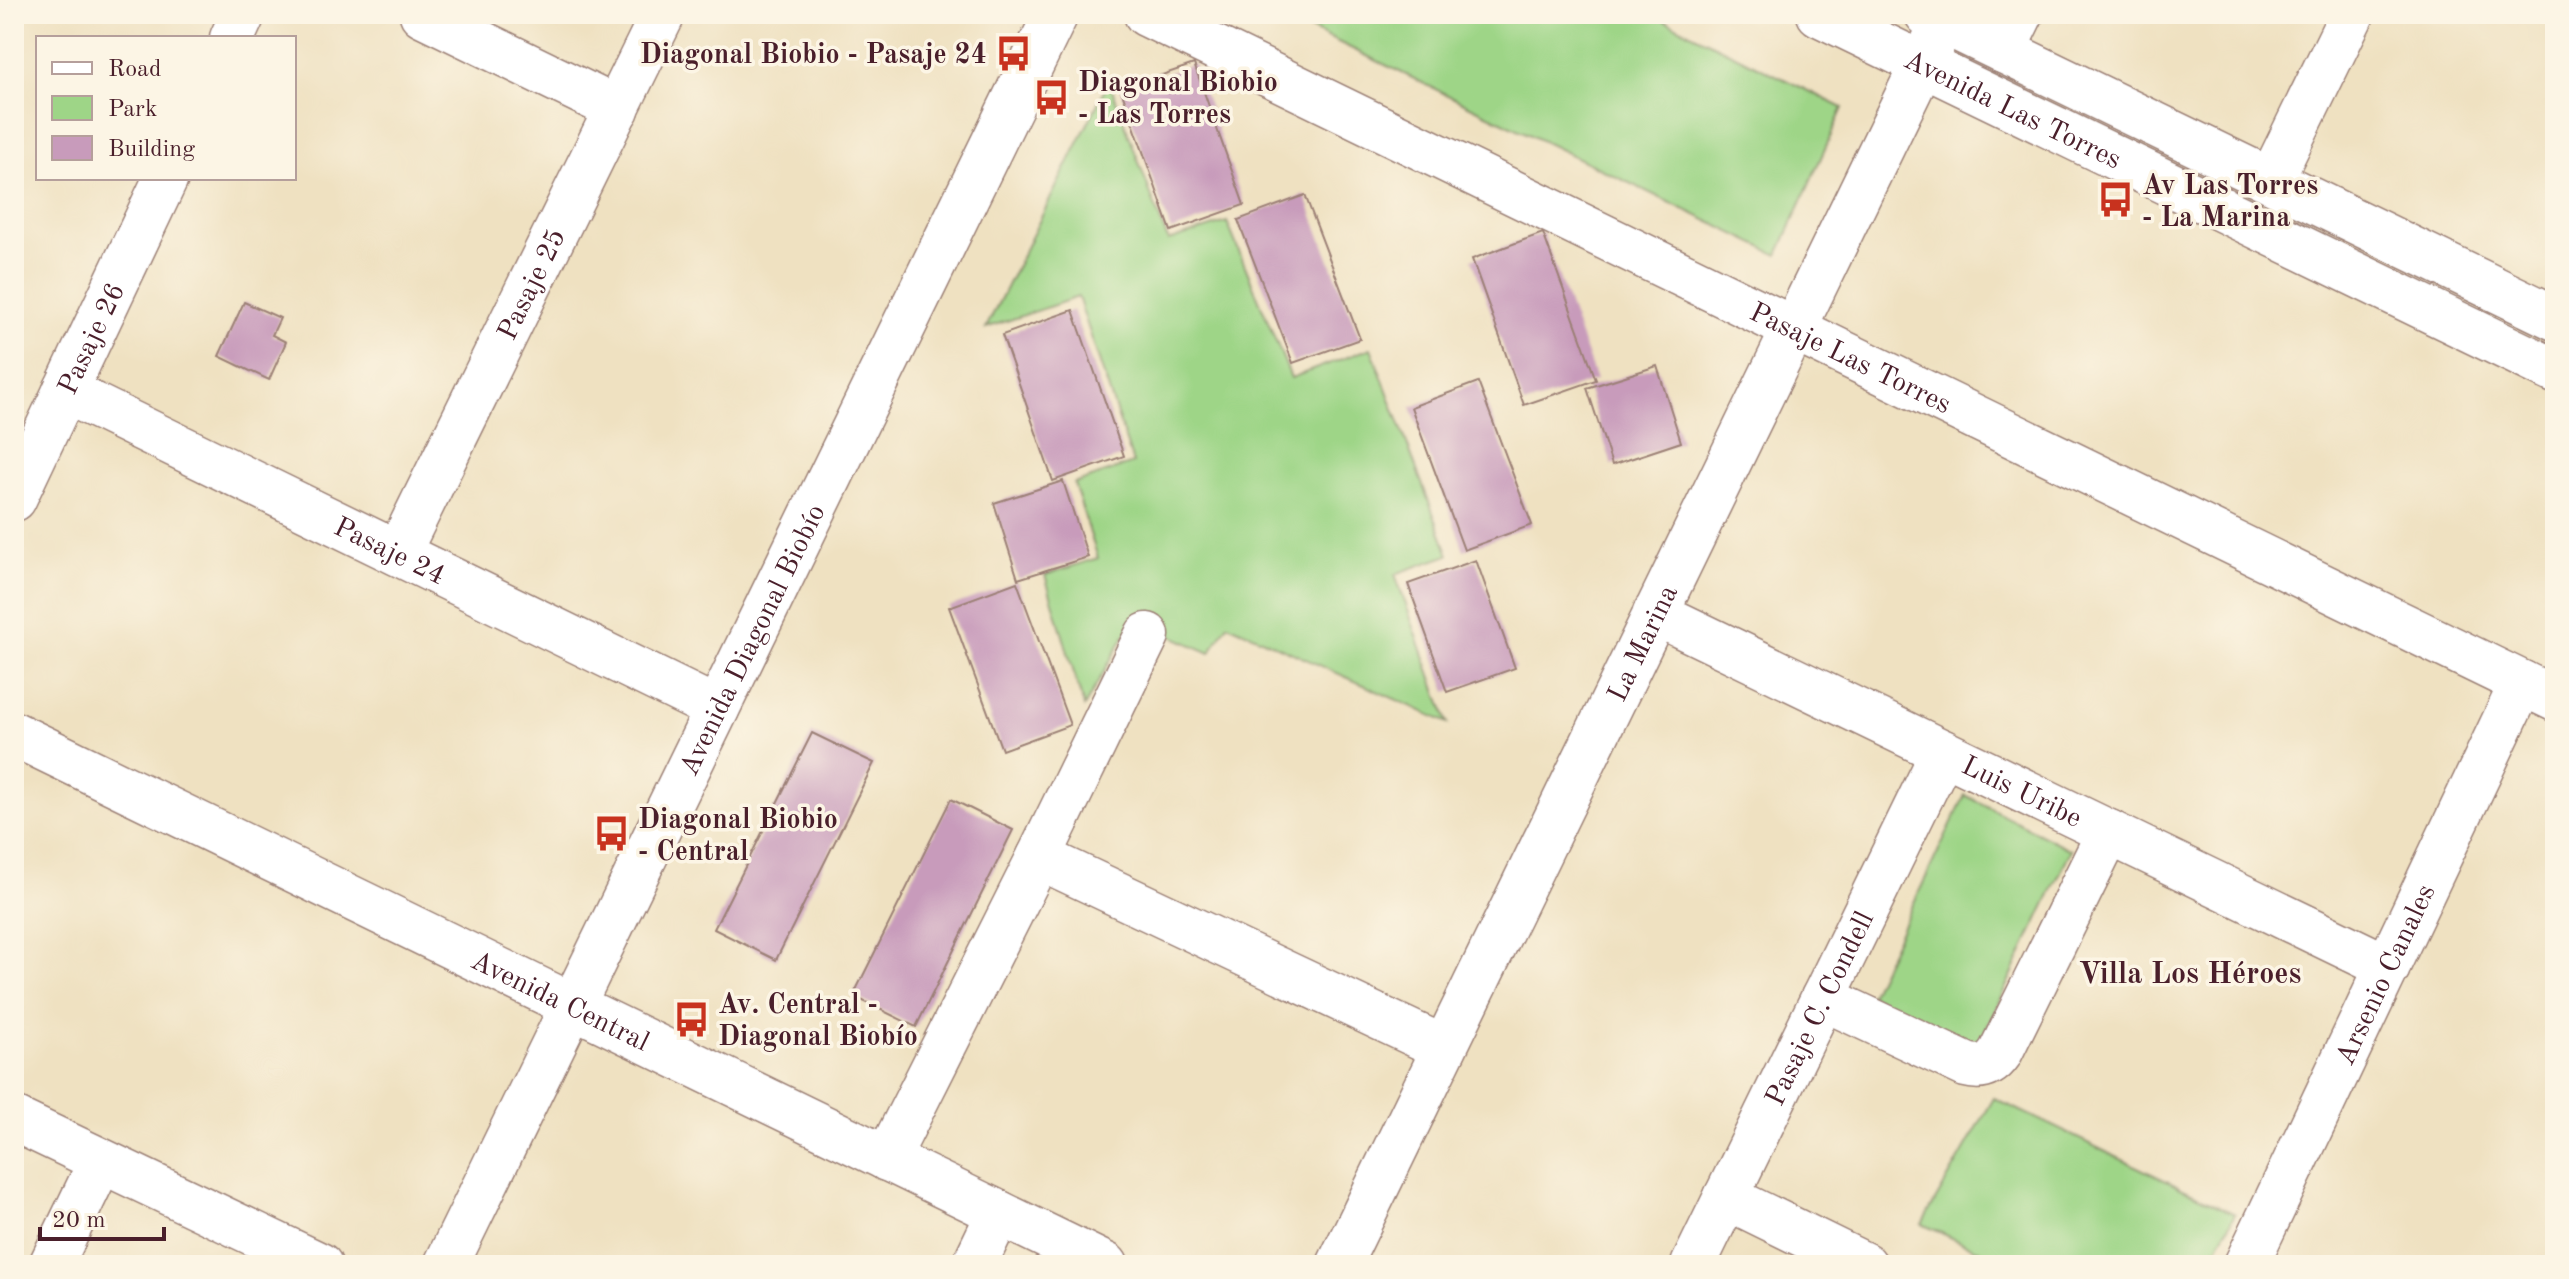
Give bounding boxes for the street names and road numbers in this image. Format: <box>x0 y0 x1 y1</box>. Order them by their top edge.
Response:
street label: Avenida Las Torres <box>1899 47 2125 175</box>
street label: Pasaje 25 <box>494 225 572 345</box>
street label: Pasaje 26 <box>55 279 131 400</box>
street label: Pasaje Las Torres <box>1745 299 1955 420</box>
street label: Avenida Diagonal Biobío <box>676 501 832 781</box>
street label: Pasaje 24 <box>329 514 449 591</box>
street label: La Marina <box>1604 581 1684 707</box>
street label: Luis Uribe <box>1957 752 2085 834</box>
street label: Arsenio Canales <box>2332 881 2441 1070</box>
street label: Pasaje C. Condell <box>1762 908 1880 1111</box>
street label: Avenida Central <box>466 947 653 1058</box>

